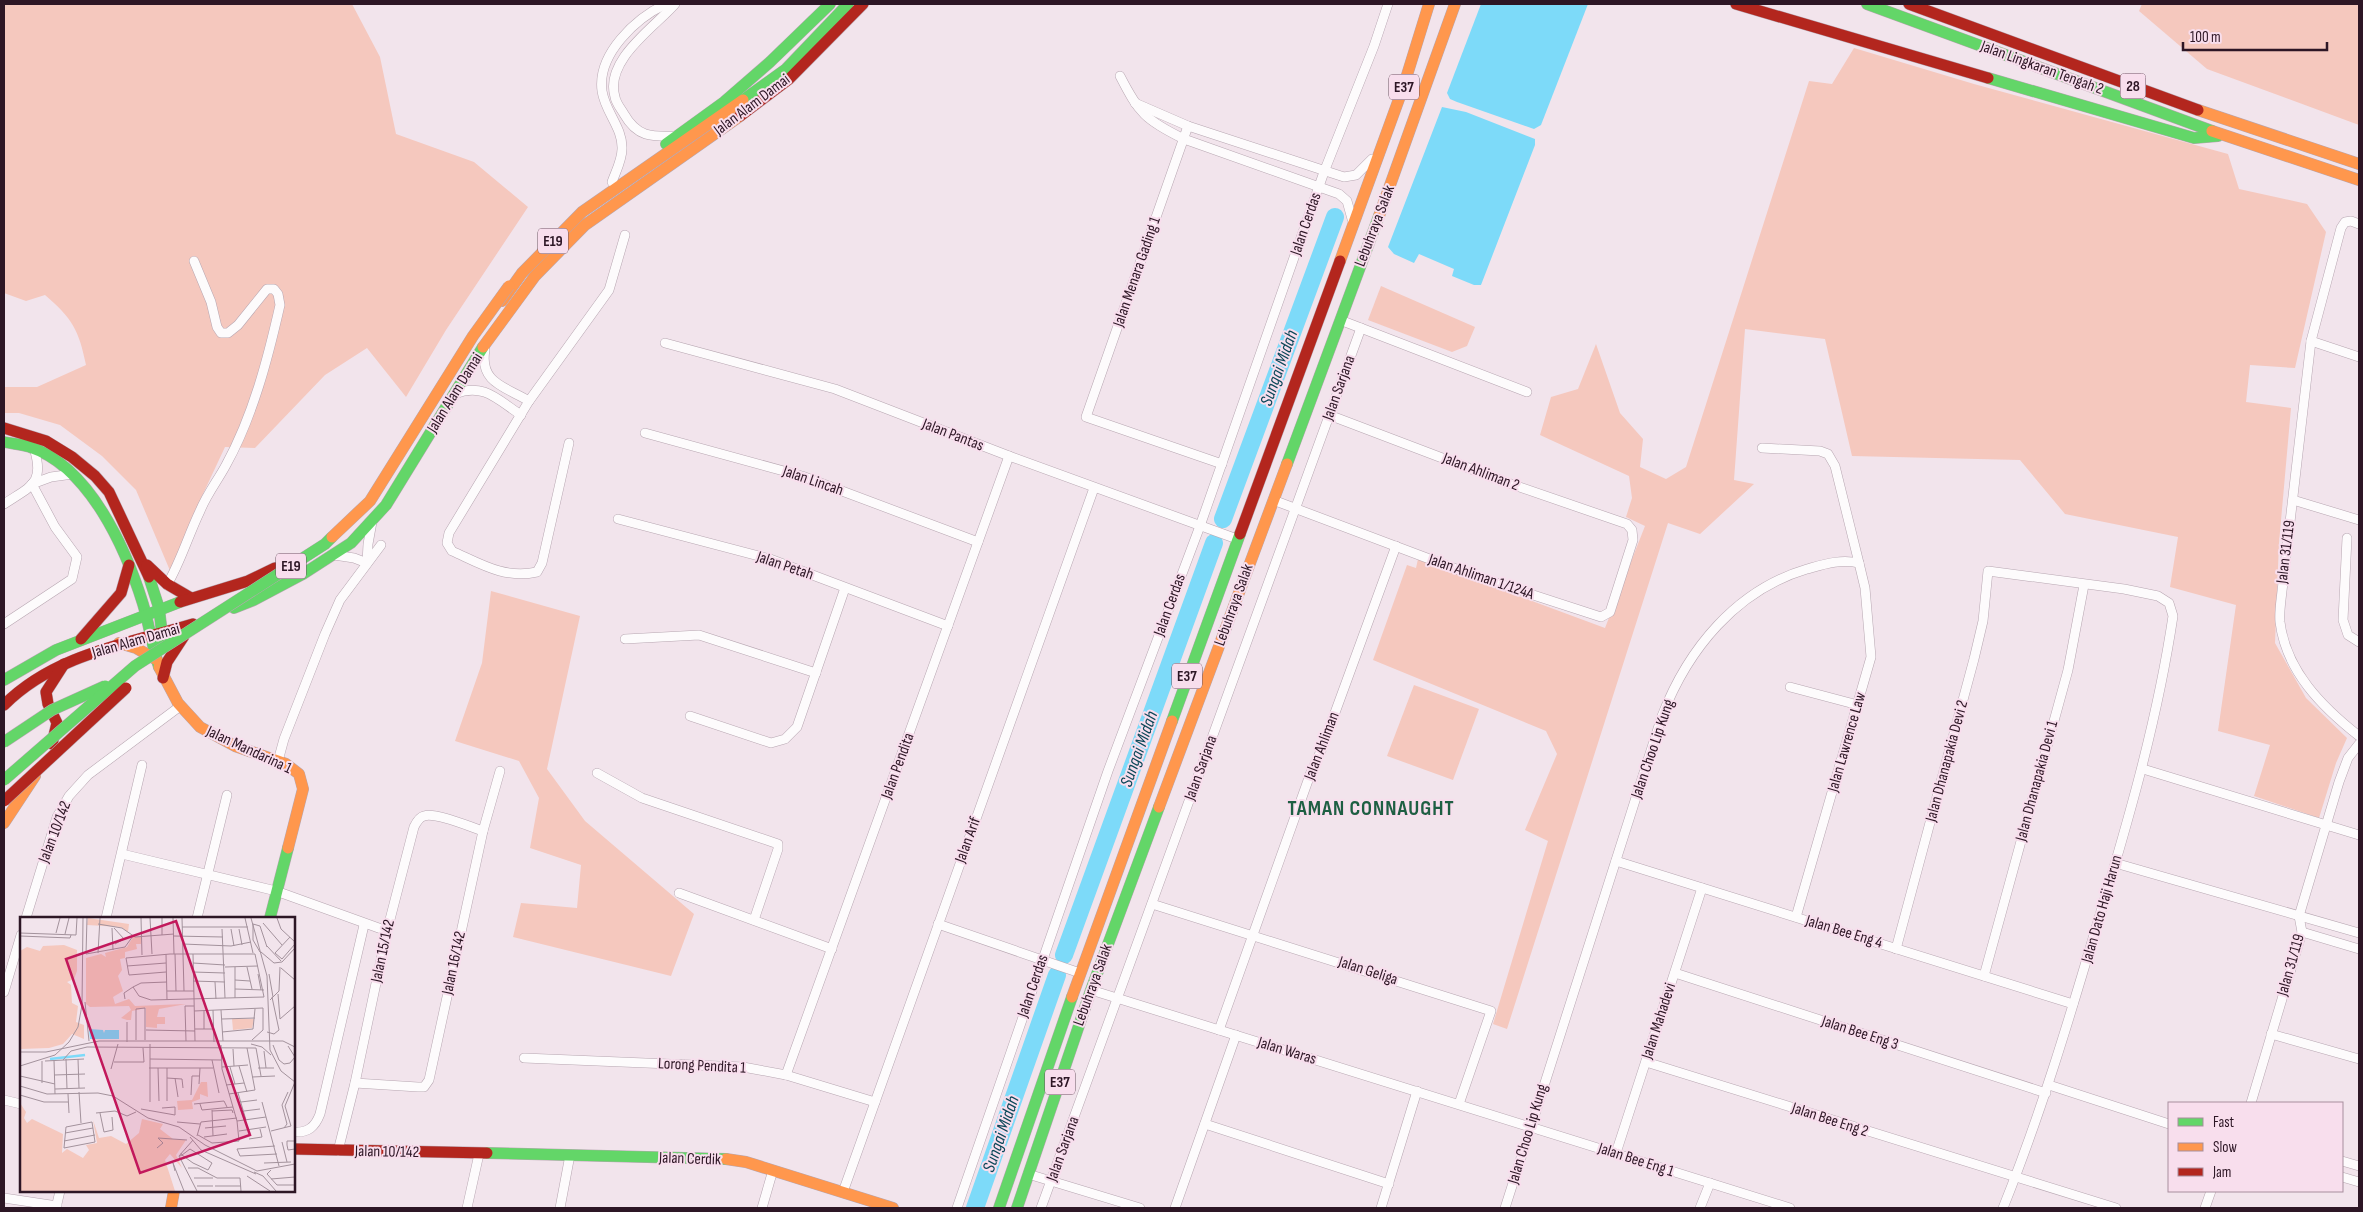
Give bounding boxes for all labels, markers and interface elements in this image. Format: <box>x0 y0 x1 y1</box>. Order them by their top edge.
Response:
scale bar <box>2183 20 2327 52</box>
text: 100 m <box>2190 28 2221 47</box>
street label: Jalan Lingkaran Tengah 2 <box>1977 37 2106 99</box>
street label: Jalan Alam Damai <box>709 70 794 140</box>
road number: E37 <box>1389 74 1419 100</box>
road number: 28 <box>2120 74 2146 98</box>
street label: Lebuhraya Salak <box>1351 183 1399 269</box>
street label: Jalan Cerdas <box>1286 190 1326 259</box>
street label: Jalan Menara Gading 1 <box>1109 214 1165 330</box>
road number: E19 <box>538 228 568 254</box>
water label: Sungai Midah <box>1256 327 1303 409</box>
street label: Jalan Alam Damai <box>422 350 487 437</box>
street label: Jalan Sarjana <box>1318 353 1359 424</box>
street label: Jalan Pantas <box>919 414 987 455</box>
street label: Jalan Ahliman 2 <box>1439 448 1522 495</box>
street label: Jalan Lincah <box>779 461 846 500</box>
street label: Jalan 31/119 <box>2273 519 2299 586</box>
street label: Jalan Petah <box>753 547 816 585</box>
street label: Jalan Ahliman 1/124A <box>1425 550 1536 604</box>
road number: E19 <box>276 554 306 578</box>
street label: Lebuhraya Salak <box>1210 562 1258 648</box>
street label: Jalan Cerdas <box>1150 571 1190 640</box>
street label: Jalan Alam Damai <box>89 619 182 663</box>
road number: E37 <box>1172 664 1202 688</box>
street label: Jalan Lawrence Law <box>1823 690 1870 795</box>
street label: Jalan Choo Lip Kung <box>1627 697 1679 802</box>
street label: Jalan Dhanapakia Devi 2 <box>1921 698 1972 825</box>
water label: Sungai Midah <box>1116 708 1163 790</box>
street label: Jalan Ahliman <box>1300 709 1344 784</box>
street label: Jalan Dhanapakia Devi 1 <box>2012 718 2062 844</box>
street label: Jalan Mandarina 1 <box>202 722 295 778</box>
street label: Jalan Pendita <box>877 731 919 802</box>
street label: Jalan Sarjana <box>1180 733 1221 804</box>
district label: TAMAN CONNAUGHT <box>1287 796 1455 821</box>
street label: Jalan 10/142 <box>34 799 75 866</box>
street label: Jalan Arif <box>951 814 985 866</box>
street label: Jalan Dato Haji Harun <box>2077 853 2126 966</box>
street label: Jalan Bee Eng 4 <box>1802 911 1885 953</box>
inset map <box>20 917 295 1192</box>
street label: Jalan 15/142 <box>367 918 399 985</box>
street label: Jalan 16/142 <box>438 930 470 997</box>
street label: Jalan 31/119 <box>2273 932 2309 999</box>
street label: Lebuhraya Salak <box>1069 942 1117 1028</box>
street label: Jalan Cerdas <box>1013 952 1053 1021</box>
street label: Jalan Geliga <box>1335 952 1400 989</box>
street label: Jalan Mahadevi <box>1637 981 1680 1062</box>
street label: Jalan Bee Eng 3 <box>1818 1011 1901 1054</box>
street label: Jalan Waras <box>1254 1033 1319 1069</box>
street label: Lorong Pendita 1 <box>658 1054 747 1078</box>
road number: E37 <box>1045 1070 1075 1094</box>
street label: Jalan Choo Lip Kung <box>1504 1082 1552 1187</box>
water label: Sungai Midah <box>978 1093 1024 1175</box>
street label: Jalan Bee Eng 2 <box>1788 1098 1871 1141</box>
legend <box>2168 1102 2343 1192</box>
text: Fast <box>2213 1113 2235 1132</box>
street label: Jalan Sarjana <box>1042 1114 1083 1185</box>
text: Slow <box>2213 1138 2237 1157</box>
street label: Jalan Bee Eng 1 <box>1595 1139 1677 1181</box>
street label: Jalan 10/142 <box>354 1142 419 1162</box>
street label: Jalan Cerdik <box>658 1148 721 1170</box>
text: Jam <box>2212 1163 2231 1182</box>

